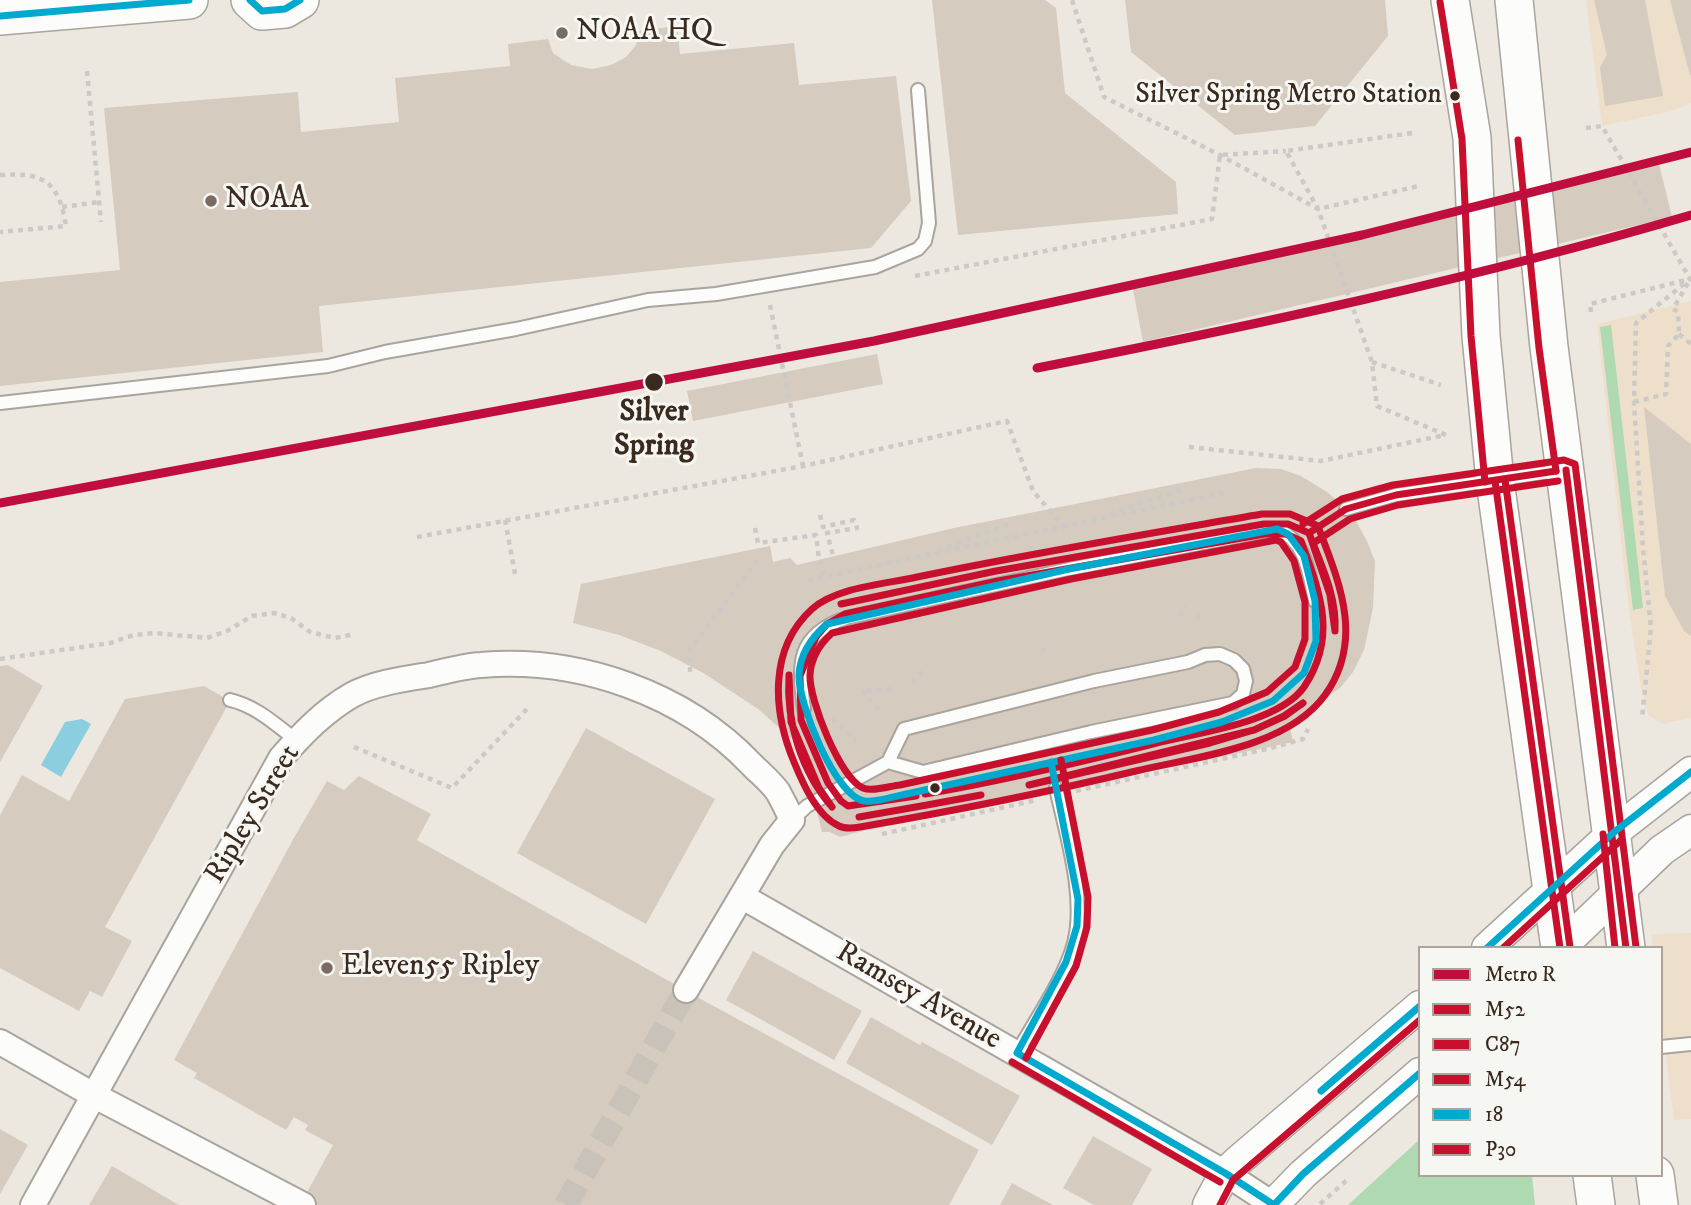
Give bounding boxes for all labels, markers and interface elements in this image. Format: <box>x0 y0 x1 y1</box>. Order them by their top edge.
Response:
place label: NOAA HQ <box>576 15 713 51</box>
marker: NOAA HQ <box>554 25 570 41</box>
place label: Silver Spring Metro Station <box>1135 79 1442 113</box>
marker: Silver Spring Metro Station <box>1448 89 1462 103</box>
place label: NOAA <box>225 183 308 219</box>
marker: NOAA <box>203 193 219 209</box>
marker: Silver Spring <box>643 371 665 393</box>
place label: Silver Spring <box>614 396 694 466</box>
street label: Ripley Street <box>199 739 309 891</box>
unlabelled marker <box>928 781 942 795</box>
street label: Ramsey Avenue <box>829 935 1007 1059</box>
legend <box>1418 946 1663 1177</box>
place label: Eleven55 Ripley <box>341 950 539 986</box>
marker: Eleven55 Ripley <box>319 960 335 976</box>
text: Metro R <box>1485 962 1556 988</box>
text: M52 <box>1485 997 1525 1023</box>
text: C87 <box>1485 1032 1521 1058</box>
text: M54 <box>1485 1067 1526 1093</box>
text: 18 <box>1485 1102 1503 1128</box>
text: P30 <box>1485 1137 1516 1163</box>

